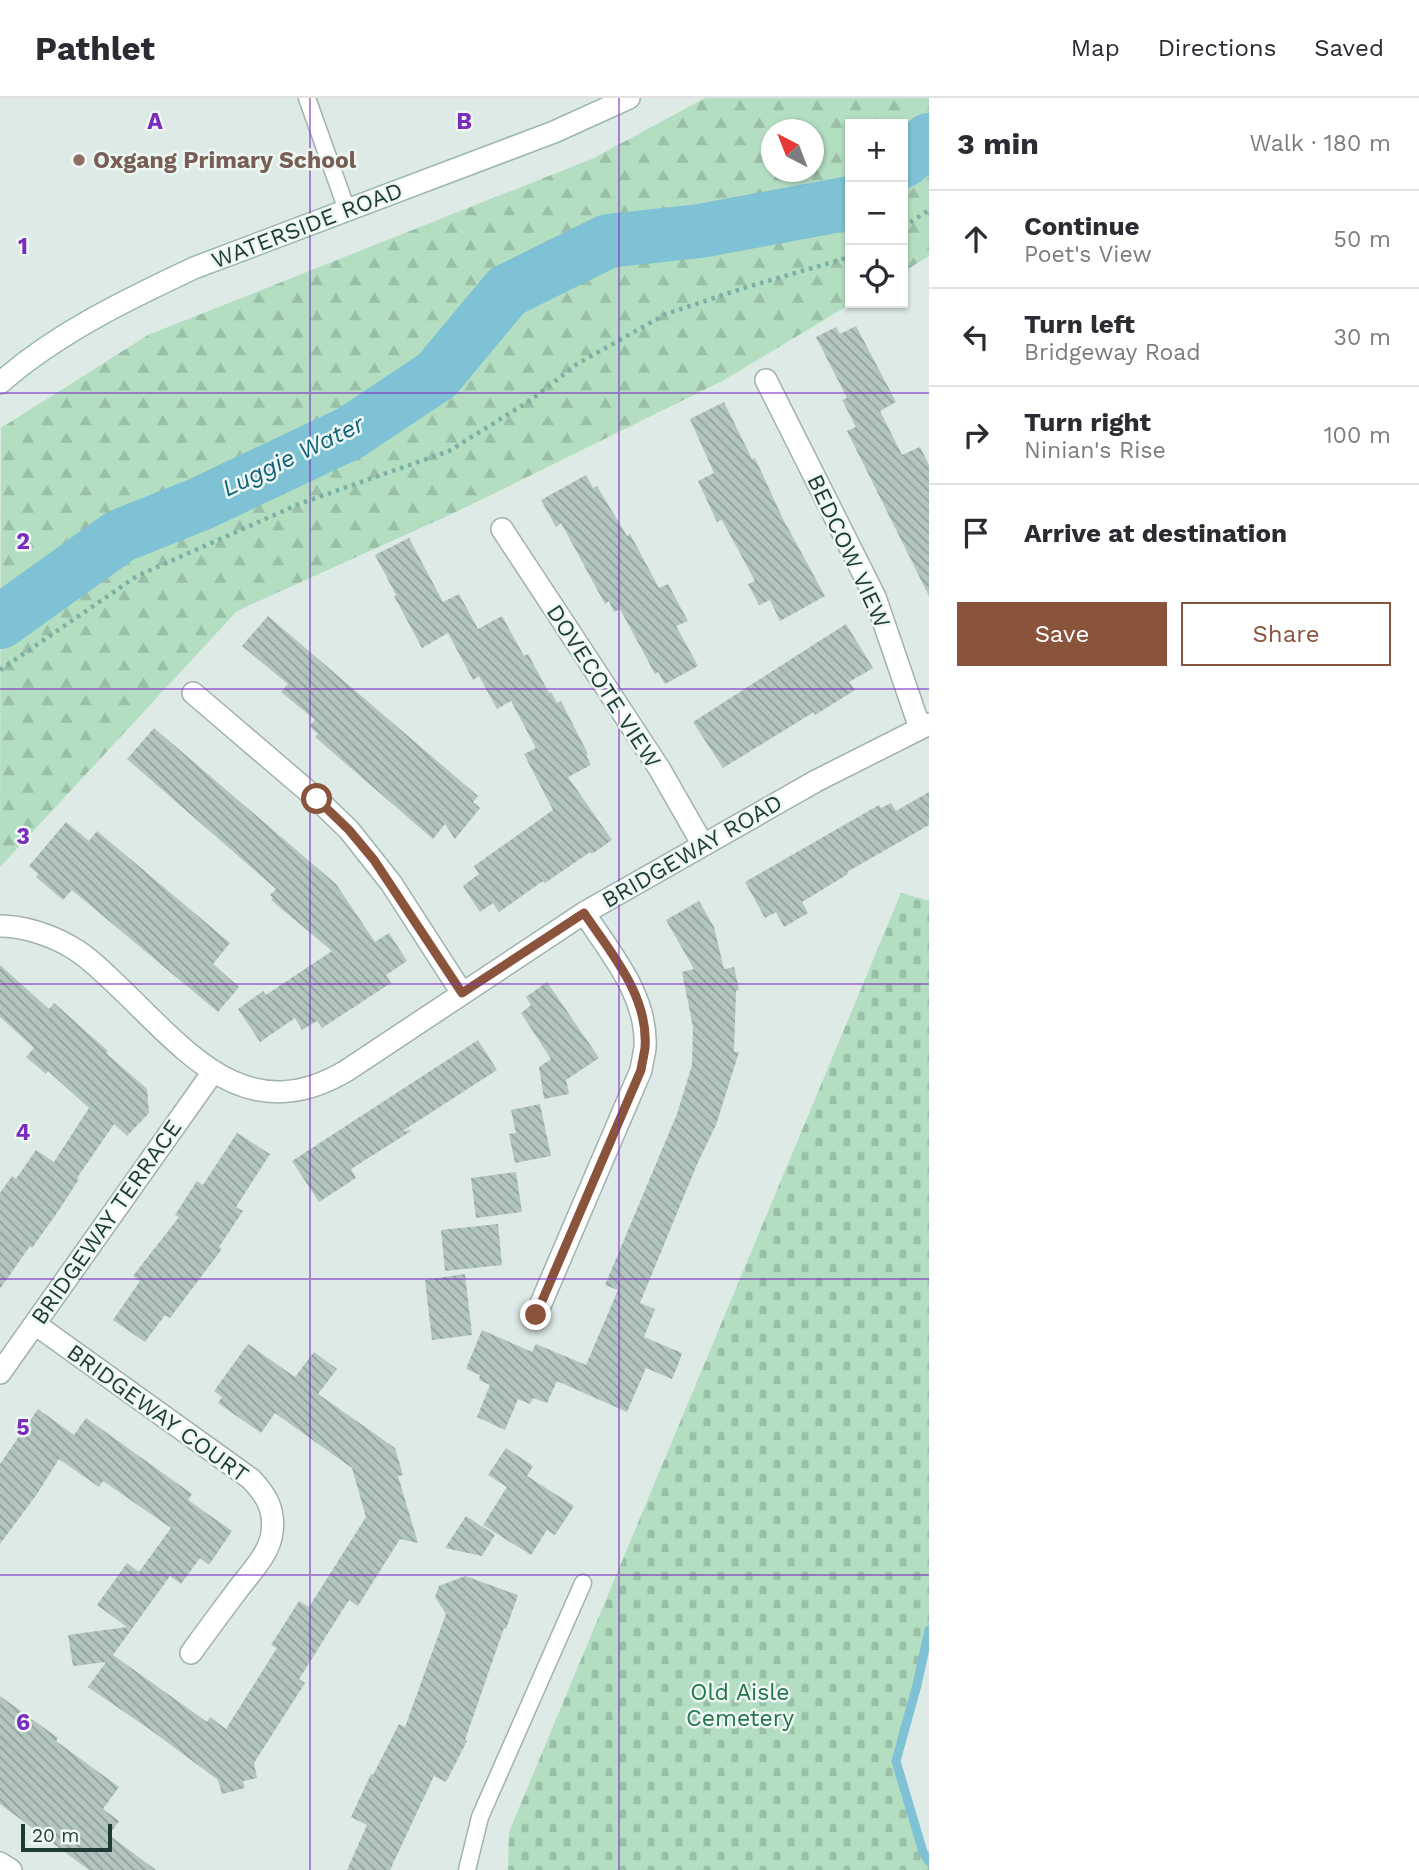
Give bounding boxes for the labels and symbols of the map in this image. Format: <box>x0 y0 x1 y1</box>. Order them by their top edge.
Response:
text: A <box>147 108 163 135</box>
text: B <box>456 108 472 135</box>
north arrow <box>761 119 824 182</box>
place label: Oxgang Primary School <box>93 147 357 174</box>
marker: Oxgang Primary School <box>71 152 87 168</box>
street label: WATERSIDE ROAD <box>208 177 407 274</box>
text: 1 <box>18 233 28 260</box>
water label: Luggie Water <box>218 409 370 502</box>
street label: BEDCOW VIEW <box>801 470 896 632</box>
text: 2 <box>16 528 30 555</box>
street label: DOVECOTE VIEW <box>541 600 666 773</box>
route start <box>301 783 332 814</box>
street label: BRIDGEWAY ROAD <box>597 789 787 914</box>
text: 3 <box>16 823 30 850</box>
street label: BRIDGEWAY TERRACE <box>25 1115 187 1330</box>
text: 4 <box>16 1119 31 1146</box>
route end <box>520 1299 551 1330</box>
street label: BRIDGEWAY COURT <box>62 1338 254 1488</box>
text: 5 <box>16 1414 30 1441</box>
park label: Old Aisle Cemetery <box>686 1679 794 1732</box>
text: 6 <box>16 1709 30 1736</box>
scale bar <box>21 1821 112 1853</box>

